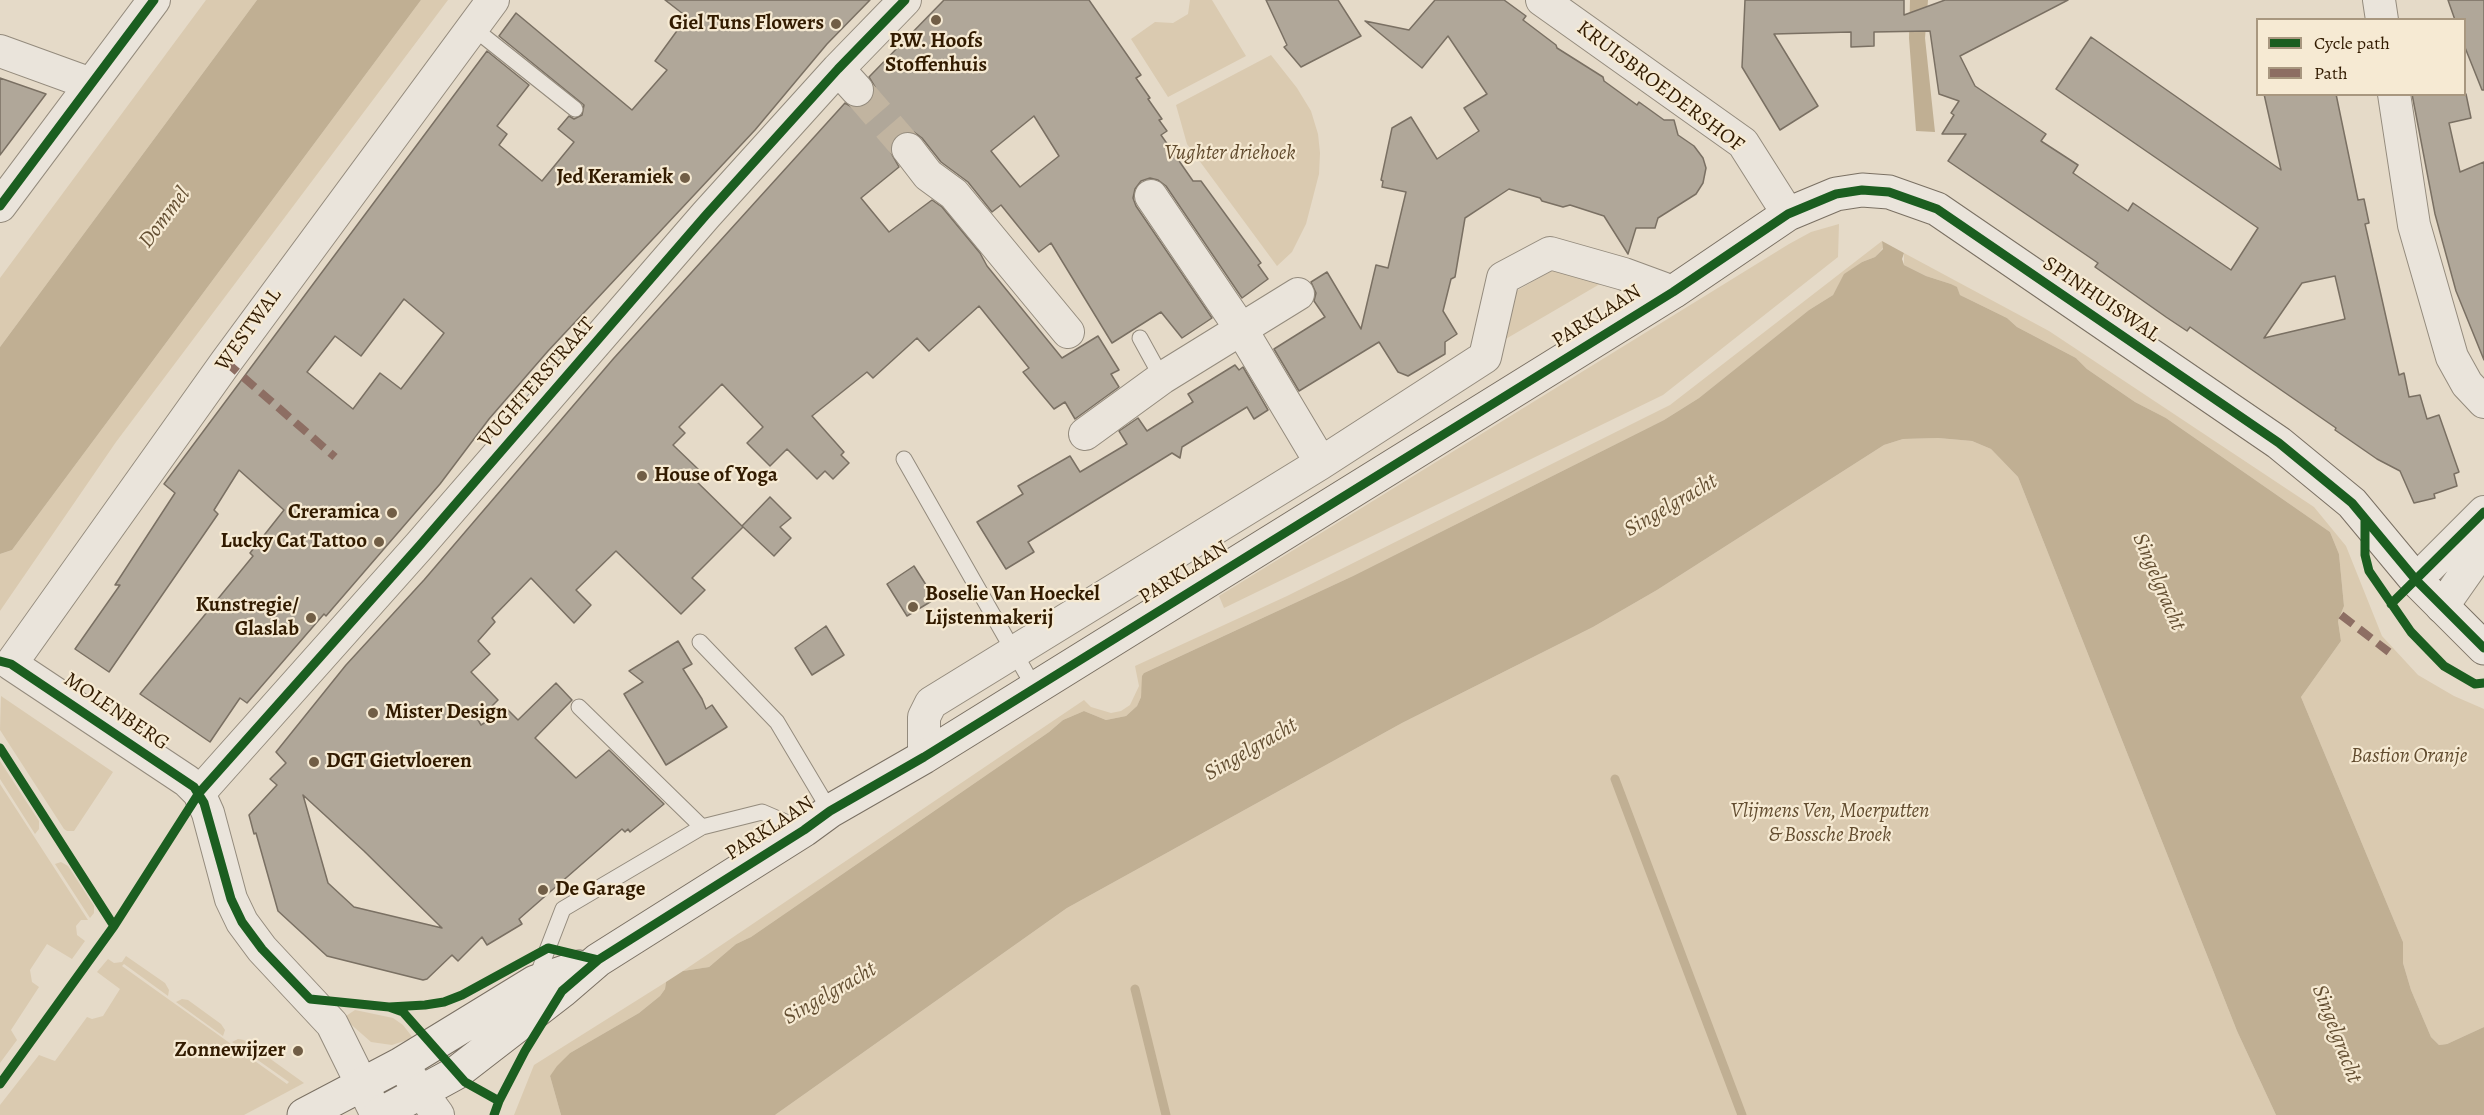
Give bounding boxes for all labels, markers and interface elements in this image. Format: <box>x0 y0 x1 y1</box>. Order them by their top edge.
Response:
place label: Giel Tuns Flowers <box>669 11 824 37</box>
marker: P.W. Hoofs Stoffenhuis <box>929 13 943 27</box>
street label: KRUISBROEDERSHOF <box>1571 16 1749 158</box>
marker: Giel Tuns Flowers <box>829 17 843 31</box>
legend <box>2256 18 2466 96</box>
place label: P.W. Hoofs Stoffenhuis <box>885 29 987 79</box>
text: Cycle path <box>2314 31 2390 55</box>
text: Path <box>2314 61 2348 85</box>
park label: Vughter driehoek <box>1164 141 1296 167</box>
place label: Jed Keramiek <box>557 165 673 191</box>
marker: Jed Keramiek <box>678 171 692 185</box>
water label: Dommel <box>134 182 196 254</box>
street label: SPINHUISWAL <box>2038 252 2164 348</box>
street label: PARKLAAN <box>1548 280 1646 354</box>
street label: WESTWAL <box>211 284 287 376</box>
street label: VUGHTERSTRAAT <box>474 313 600 453</box>
place label: House of Yoga <box>654 463 778 489</box>
marker: House of Yoga <box>635 469 649 483</box>
water label: Singelgracht <box>1620 469 1722 543</box>
place label: Creramica <box>288 500 380 526</box>
marker: Creramica <box>385 506 399 520</box>
place label: Lucky Cat Tattoo <box>221 529 367 555</box>
water label: Singelgracht <box>2126 530 2190 634</box>
marker: Lucky Cat Tattoo <box>372 535 386 549</box>
street label: PARKLAAN <box>1135 536 1233 610</box>
place label: Boselie Van Hoeckel Lijstenmakerij <box>925 582 1100 632</box>
place label: Kunstregie/ Glaslab <box>195 593 299 643</box>
marker: Boselie Van Hoeckel Lijstenmakerij <box>906 600 920 614</box>
marker: Kunstregie/ Glaslab <box>304 611 318 625</box>
street label: MOLENBERG <box>59 668 173 756</box>
place label: Mister Design <box>385 700 508 726</box>
marker: Mister Design <box>366 706 380 720</box>
water label: Singelgracht <box>1200 713 1302 787</box>
park label: Bastion Oranje <box>2351 744 2467 770</box>
place label: DGT Gietvloeren <box>326 749 472 775</box>
marker: DGT Gietvloeren <box>307 755 321 769</box>
street label: PARKLAAN <box>721 791 819 867</box>
park label: Vlijmens Ven, Moerputten & Bossche Broek <box>1731 799 1929 849</box>
place label: De Garage <box>555 877 645 903</box>
marker: De Garage <box>536 883 550 897</box>
water label: Singelgracht <box>779 957 881 1031</box>
water label: Singelgracht <box>2305 981 2367 1087</box>
place label: Zonnewijzer <box>175 1038 286 1064</box>
marker: Zonnewijzer <box>291 1044 305 1058</box>

